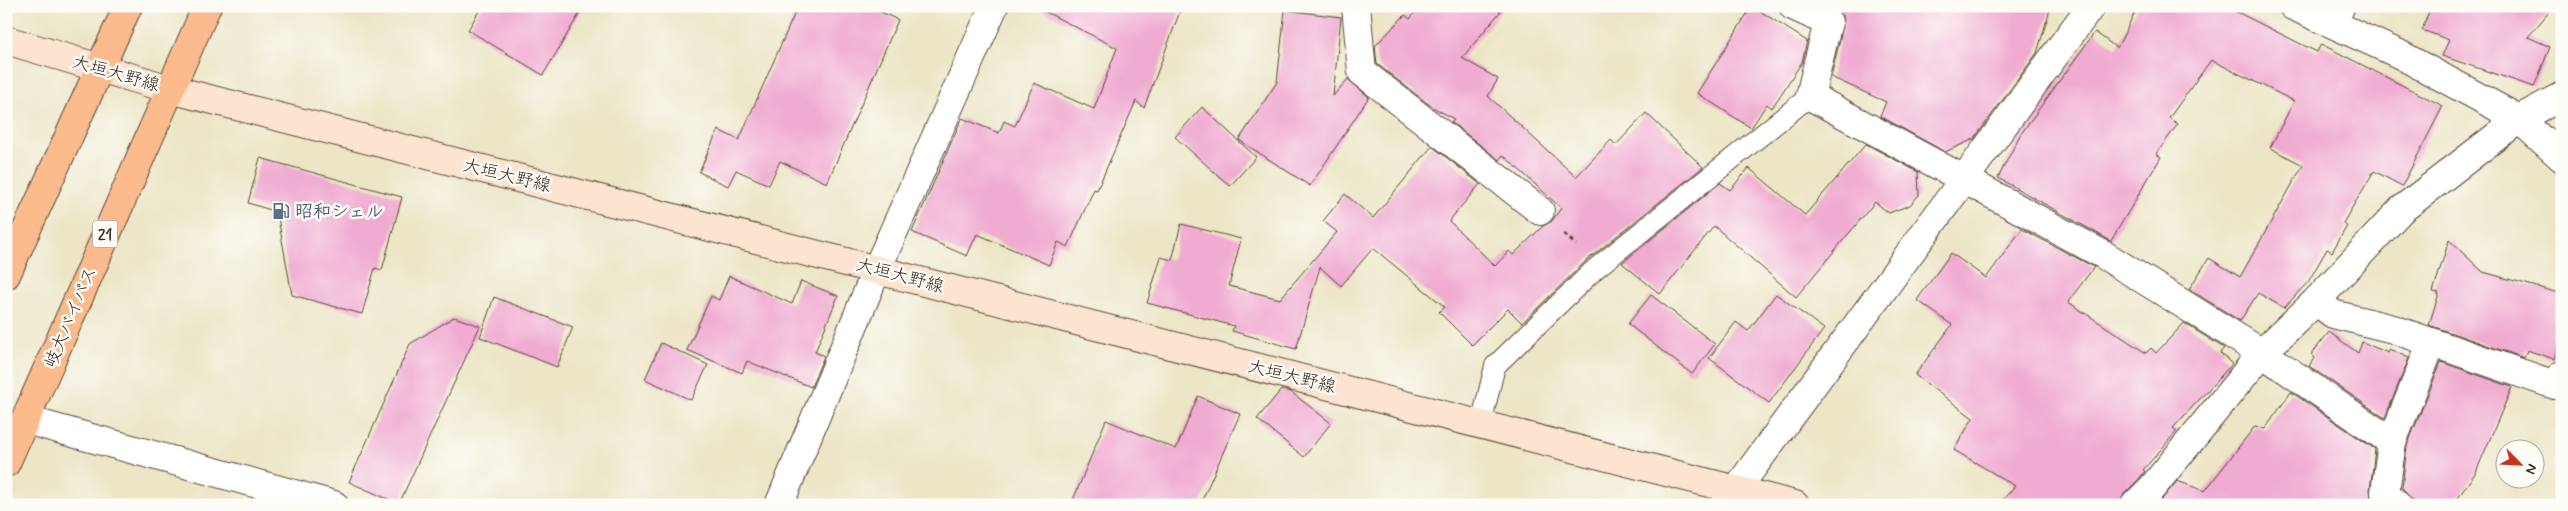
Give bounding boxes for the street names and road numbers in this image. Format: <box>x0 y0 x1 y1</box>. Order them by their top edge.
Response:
street label: 大垣大野線 <box>69 50 162 98</box>
street label: 大垣大野線 <box>460 153 553 199</box>
road number: 21 <box>92 220 118 248</box>
street label: 大垣大野線 <box>853 253 946 299</box>
street label: 岐大バイパス <box>39 263 103 372</box>
street label: 大垣大野線 <box>1245 354 1338 400</box>

